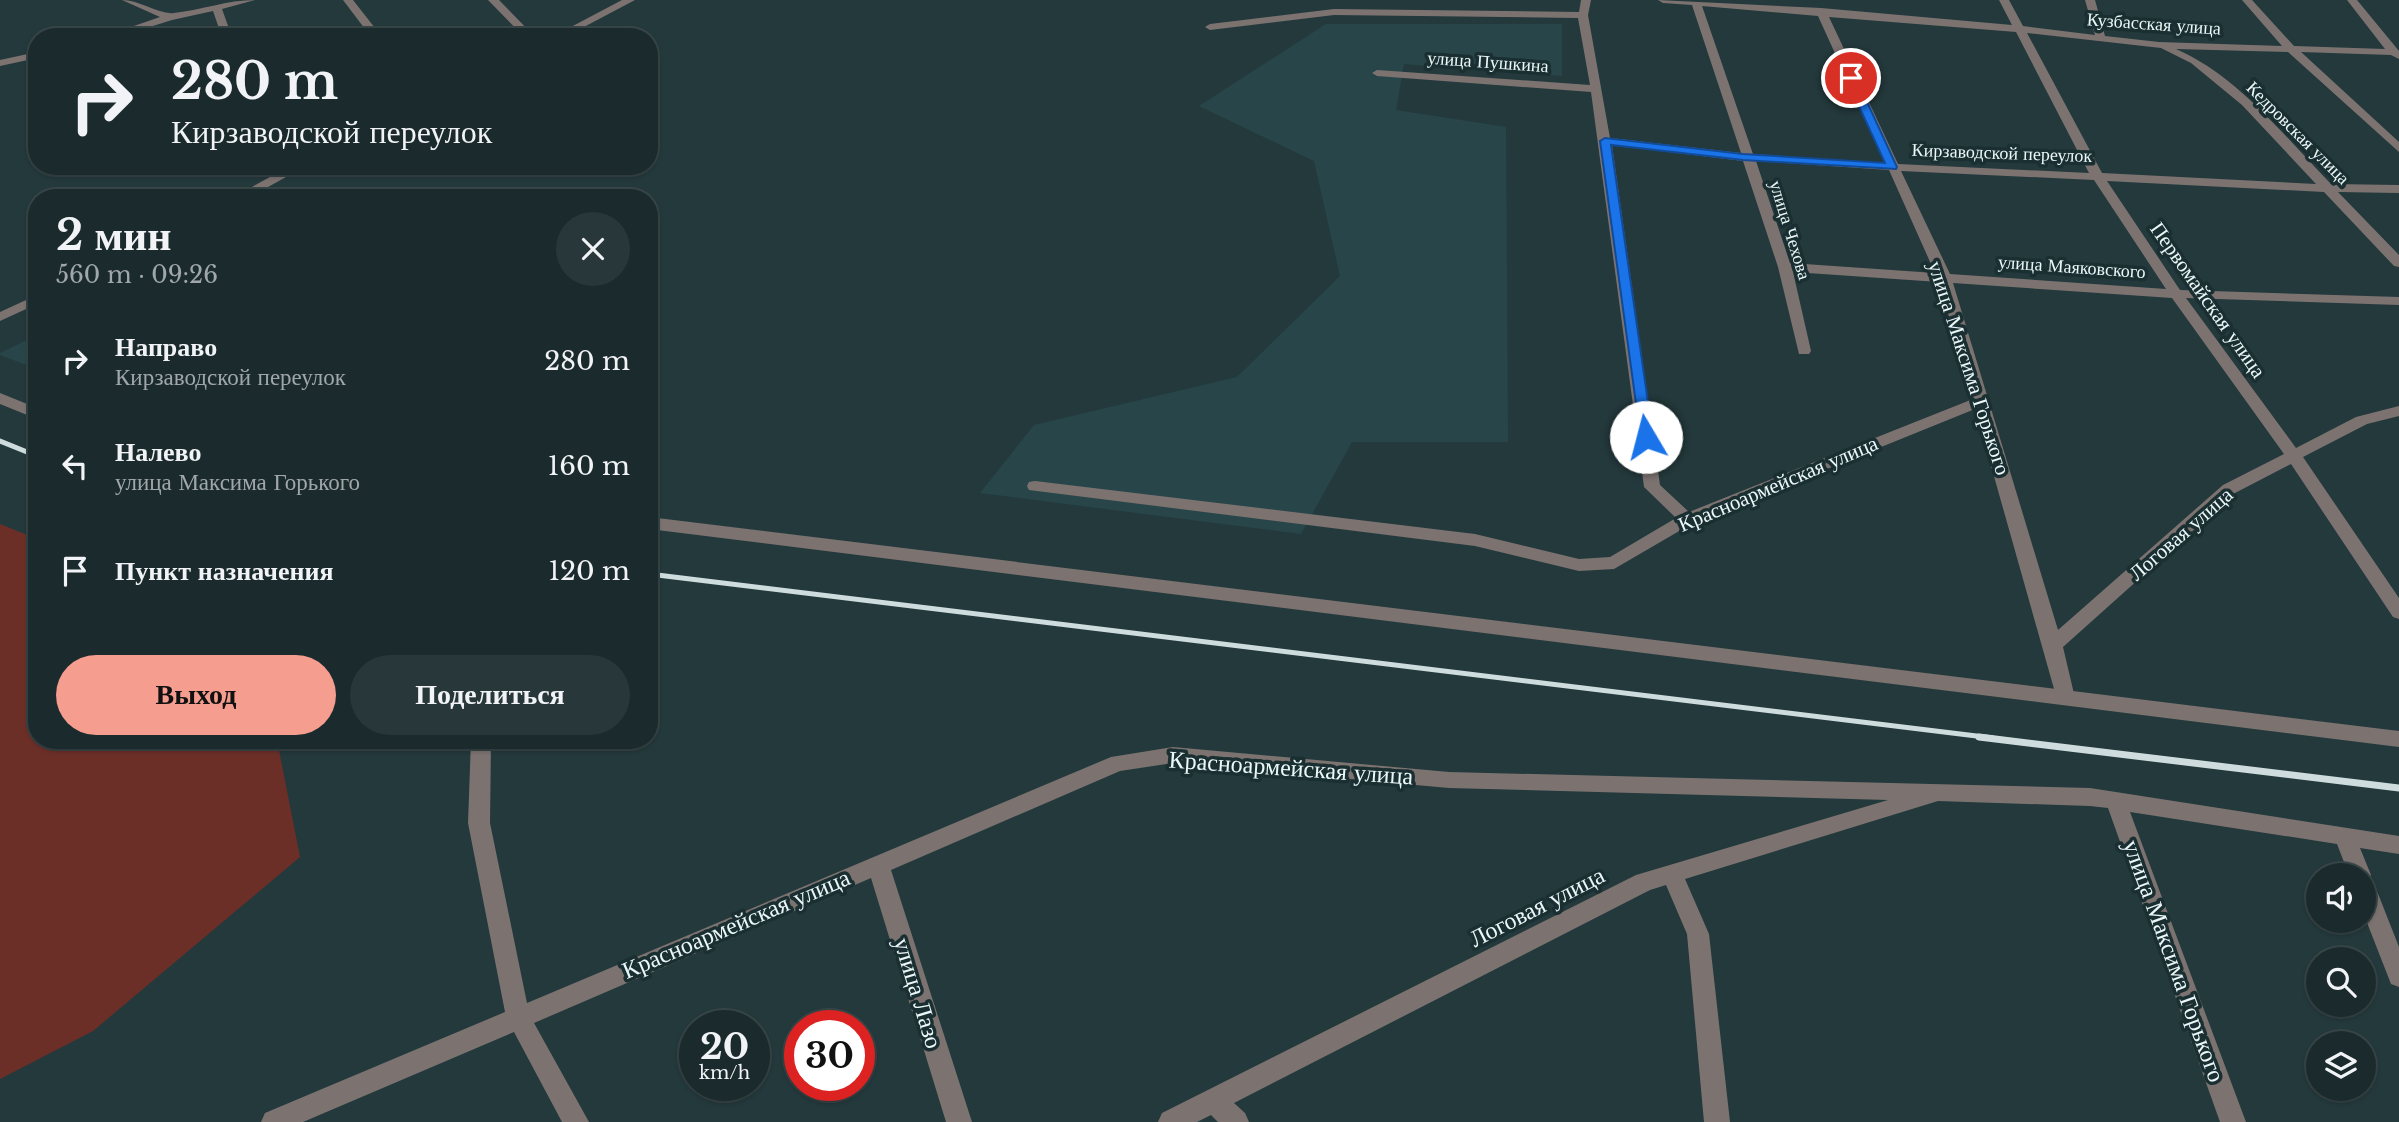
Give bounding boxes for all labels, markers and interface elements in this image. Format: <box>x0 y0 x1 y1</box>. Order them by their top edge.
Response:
street label: Кузбасская улица <box>2086 8 2222 40</box>
street label: улица Пушкина <box>1427 47 1549 77</box>
pin <box>1821 48 1881 108</box>
text: 280 m <box>171 51 338 112</box>
icon: right <box>56 56 147 147</box>
icon: arrive <box>1832 59 1870 97</box>
street label: Кедровская улица <box>2242 77 2354 189</box>
text: Кирзаводской переулок <box>171 112 492 152</box>
street label: Кирзаводской переулок <box>1911 139 2093 167</box>
street label: улица Чехова <box>1764 178 1816 282</box>
text: 2 мин <box>56 209 172 261</box>
button: close <box>556 212 630 286</box>
street label: Первомайская улица <box>2144 217 2272 384</box>
street label: улица Маяковского <box>1997 251 2147 283</box>
street label: улица Максима Горького <box>1922 258 2016 478</box>
text: 560 m · 09:26 <box>56 261 218 289</box>
text: Направо <box>115 331 217 363</box>
icon: right <box>56 342 94 380</box>
text: 280 m <box>544 345 630 377</box>
text: Кирзаводской переулок <box>115 363 346 391</box>
position arrow <box>1609 400 1683 474</box>
street label: Красноармейская улица <box>1674 430 1882 538</box>
text: Налево <box>115 436 201 468</box>
icon: left <box>56 447 94 485</box>
text: 160 m <box>548 450 630 482</box>
text: улица Максима Горького <box>115 468 360 496</box>
street label: Логовая улица <box>2124 481 2239 586</box>
icon: arrive <box>56 552 94 590</box>
text: Пункт назначения <box>115 555 333 587</box>
text: 120 m <box>548 555 630 587</box>
button: Выход <box>56 655 336 735</box>
button: Поделиться <box>350 655 630 735</box>
street label: Красноармейская улица <box>1168 744 1415 791</box>
street label: улица Максима Горького <box>2117 836 2232 1086</box>
street label: Логовая улица <box>1464 860 1609 953</box>
street label: Красноармейская улица <box>617 862 855 985</box>
map controls <box>2306 863 2376 1101</box>
button: sound <box>2306 863 2376 933</box>
street label: улица Лазо <box>888 934 949 1052</box>
button: search <box>2306 947 2376 1017</box>
speed limit sign: 30 <box>784 1010 875 1101</box>
text: 20 <box>700 1025 749 1068</box>
button: layers <box>2306 1031 2376 1101</box>
text: km/h <box>699 1062 750 1084</box>

